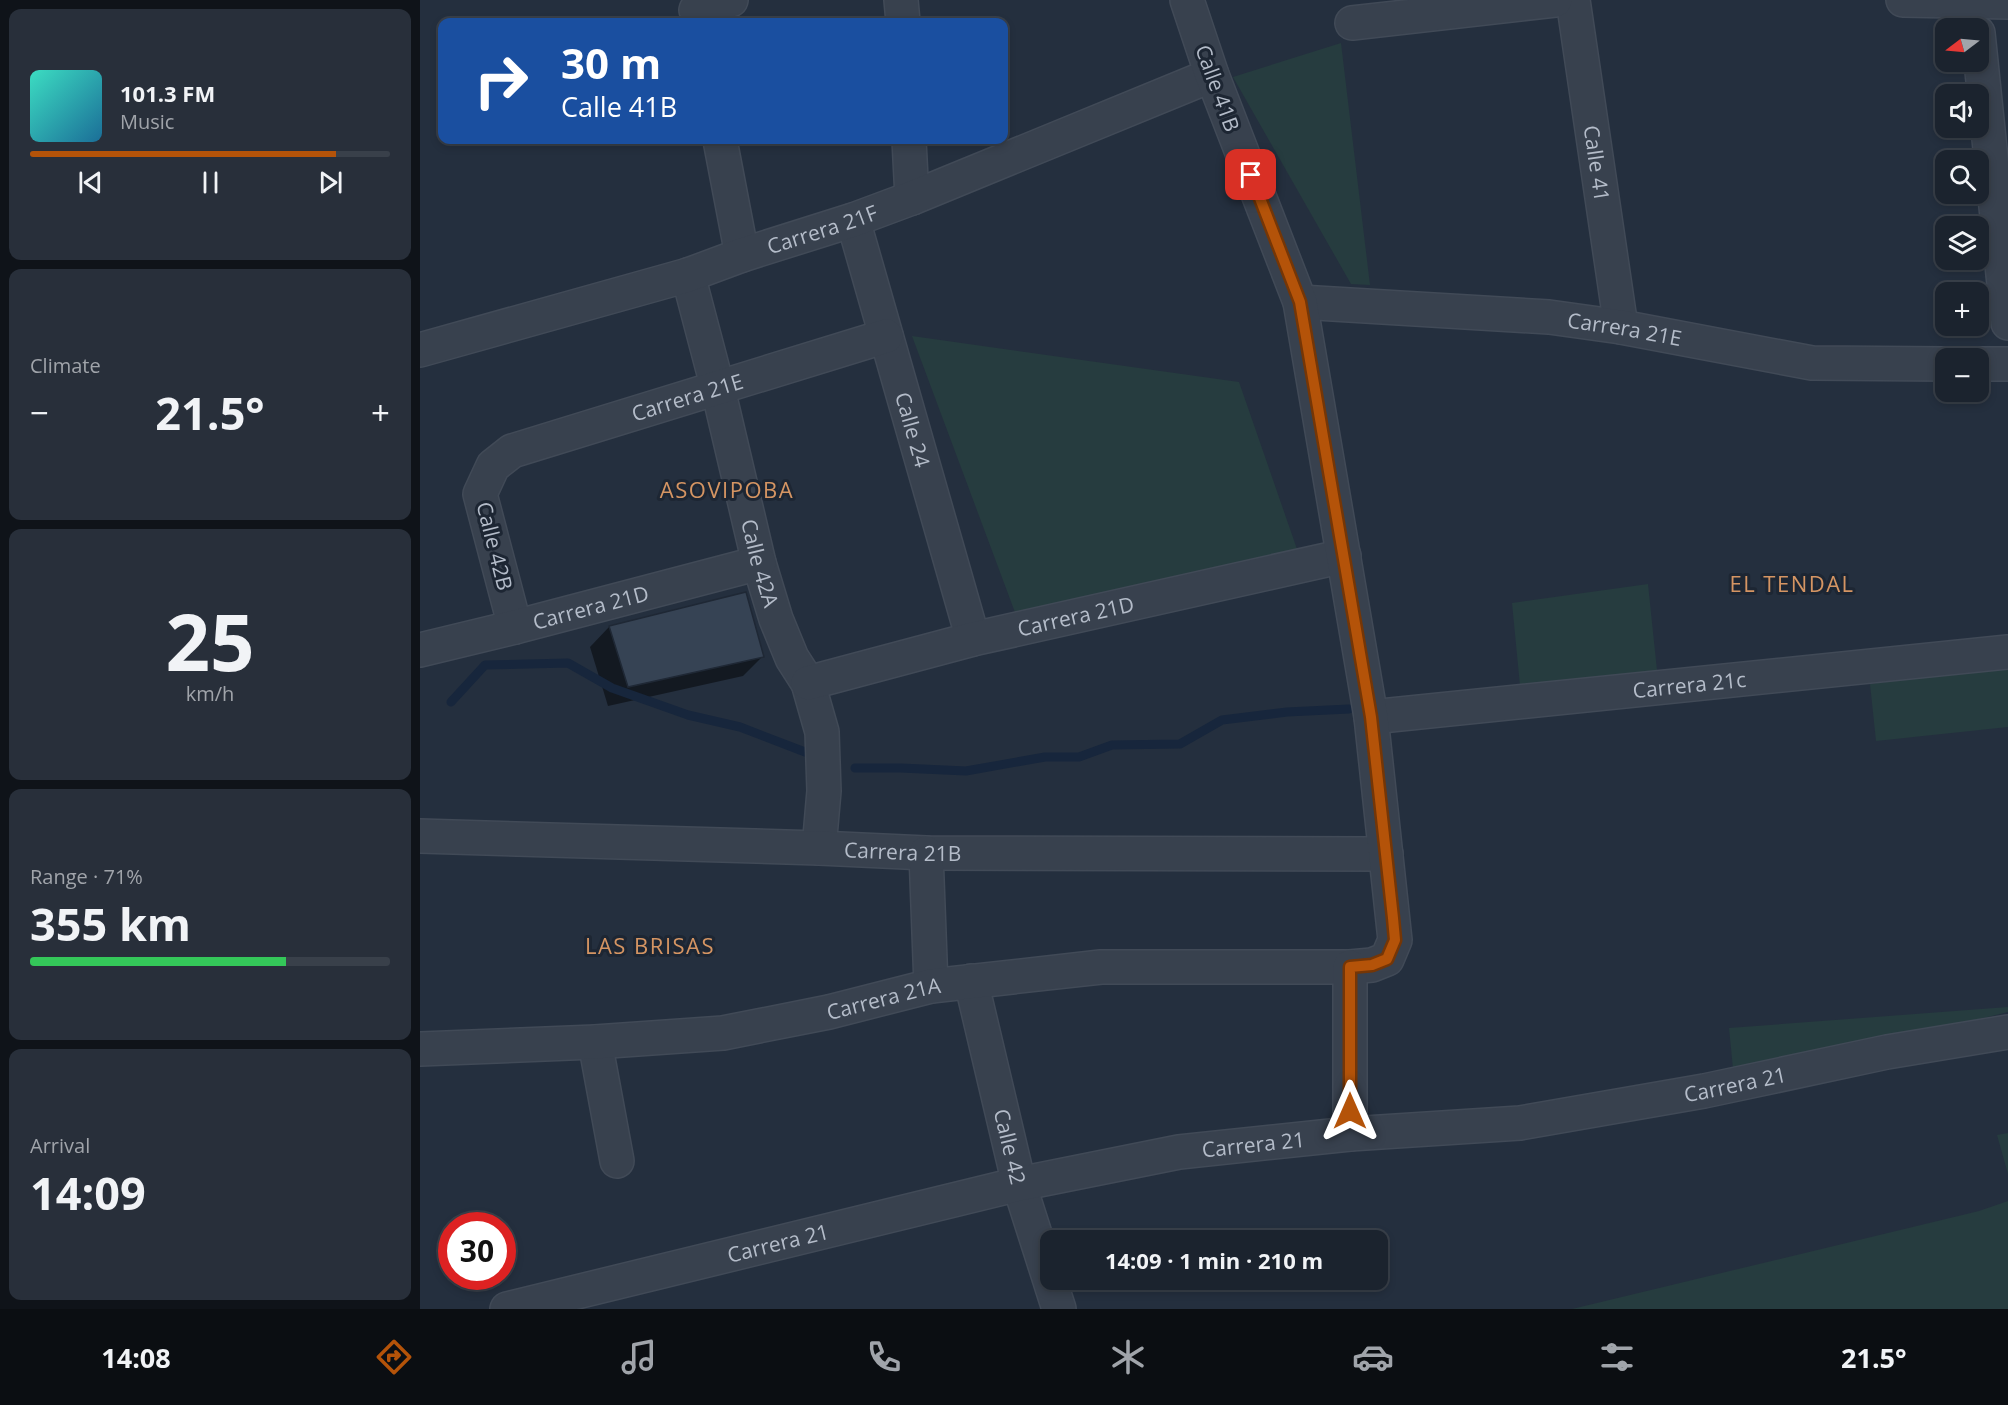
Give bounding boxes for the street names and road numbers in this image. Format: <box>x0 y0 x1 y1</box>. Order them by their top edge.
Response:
street label: Calle 41B <box>1189 41 1247 135</box>
street label: Calle 41 <box>1578 123 1616 203</box>
street label: Carrera 21F <box>763 198 881 260</box>
street label: Carrera 21E <box>1566 306 1684 352</box>
street label: Carrera 21E <box>628 367 747 427</box>
street label: Calle 24 <box>889 389 937 470</box>
street label: Calle 42B <box>470 499 520 593</box>
street label: Calle 42A <box>735 516 786 611</box>
street label: Carrera 21D <box>530 579 652 636</box>
street label: Carrera 21D <box>1015 589 1137 643</box>
street label: Carrera 21c <box>1631 665 1747 704</box>
street label: Carrera 21B <box>844 835 961 867</box>
street label: Carrera 21A <box>824 971 943 1026</box>
street label: Carrera 21 <box>1682 1060 1789 1108</box>
street label: Calle 42 <box>988 1106 1033 1187</box>
street label: Carrera 21 <box>1200 1125 1306 1164</box>
street label: Carrera 21 <box>724 1217 832 1269</box>

